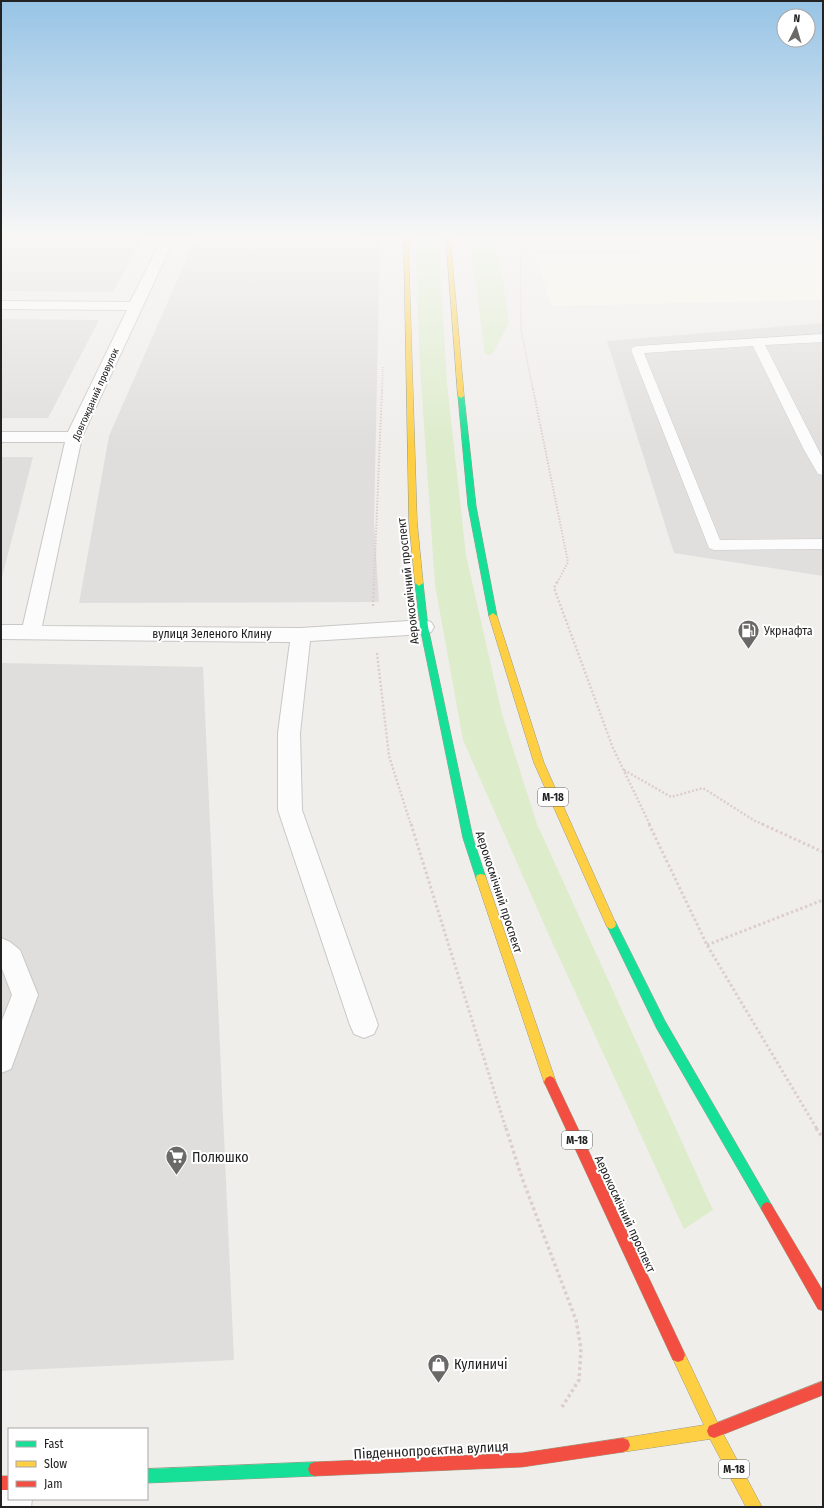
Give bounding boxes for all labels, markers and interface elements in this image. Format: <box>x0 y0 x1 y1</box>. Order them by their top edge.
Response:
north arrow <box>776 8 816 48</box>
text: N <box>793 12 801 25</box>
street label: Довгожданий провулок <box>70 346 122 443</box>
street label: Аерокосмічний проспект <box>394 517 422 645</box>
fuel station icon: Укрнафта <box>735 618 761 651</box>
place label: Укрнафта <box>763 624 813 638</box>
street label: вулиця Зеленого Клину <box>152 627 272 641</box>
road number: М-18 <box>538 788 568 806</box>
street label: Аерокосмічний проспект <box>473 829 525 955</box>
road number: М-18 <box>562 1131 592 1149</box>
supermarket icon: Полюшко <box>164 1144 190 1177</box>
place label: Полюшко <box>192 1149 249 1166</box>
street label: Аерокосмічний проспект <box>592 1153 658 1275</box>
shop icon: Кулиничі <box>426 1351 452 1384</box>
place label: Кулиничі <box>454 1356 508 1373</box>
legend <box>8 1428 148 1500</box>
text: Fast <box>44 1437 63 1451</box>
street label: Південнопроєктна вулиця <box>353 1438 509 1463</box>
text: Slow <box>44 1457 67 1471</box>
road number: М-18 <box>719 1460 749 1478</box>
text: Jam <box>44 1477 62 1491</box>

